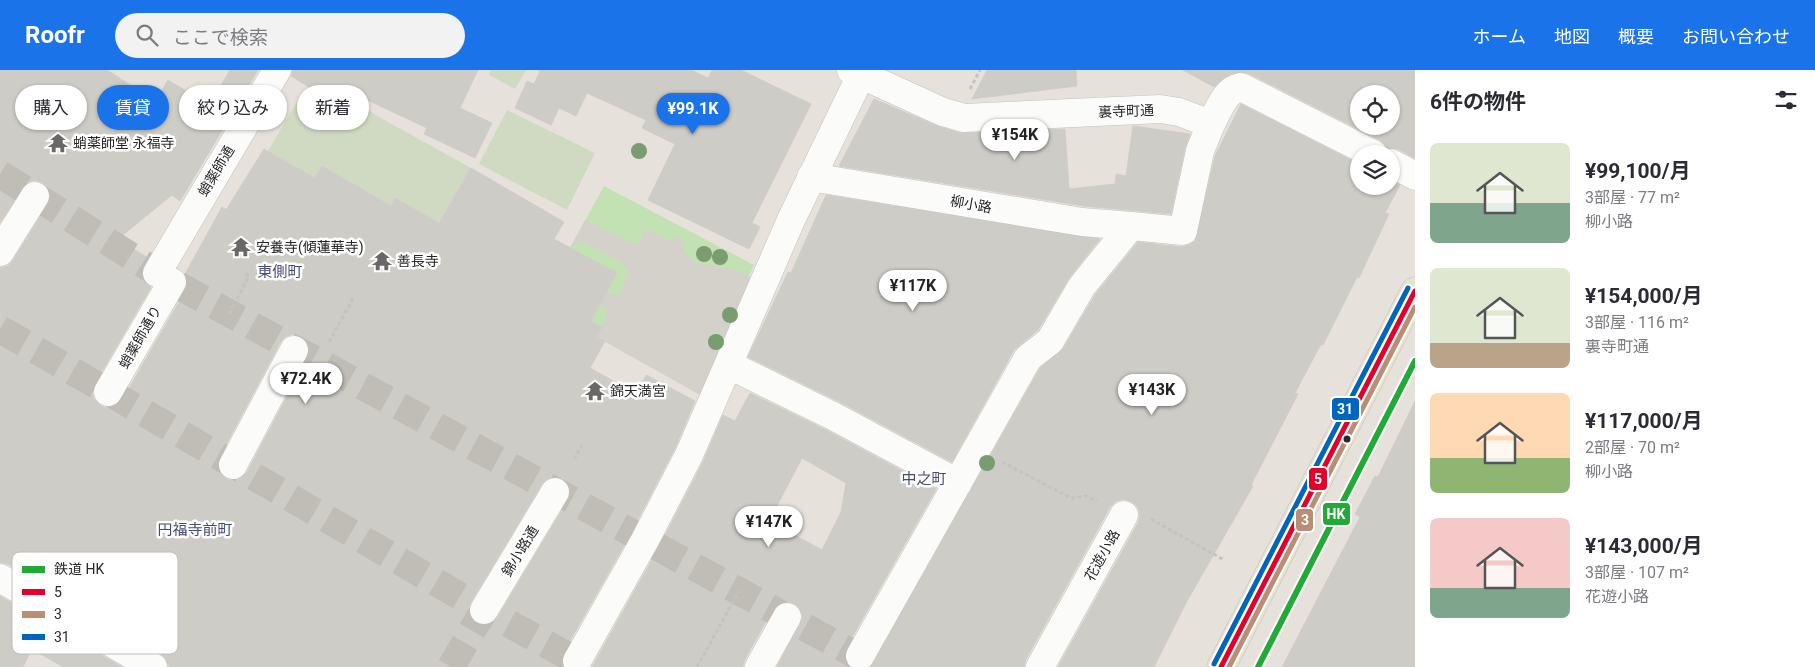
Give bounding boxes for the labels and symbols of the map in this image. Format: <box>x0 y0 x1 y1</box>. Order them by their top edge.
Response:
pin: ¥99.1K <box>652 92 734 135</box>
street label: 裏寺町通 <box>1098 102 1154 120</box>
pin: ¥154K <box>980 118 1050 161</box>
temple icon: 蛸薬師堂 永福寺 <box>47 132 69 154</box>
place label: 蛸薬師堂 永福寺 <box>73 135 174 151</box>
street label: 蛸薬師通 <box>195 143 237 199</box>
street label: 柳小路 <box>949 192 993 216</box>
temple icon: 安養寺(傾蓮華寺) <box>230 236 252 258</box>
place label: 安養寺(傾蓮華寺) <box>256 239 364 256</box>
temple icon: 善長寺 <box>371 250 393 272</box>
place label: 善長寺 <box>397 253 439 269</box>
district label: 東側町 <box>257 263 303 281</box>
pin: ¥117K <box>878 270 948 312</box>
street label: 蛸薬師通り <box>116 303 164 371</box>
pin: ¥72.4K <box>265 362 347 405</box>
pin: ¥143K <box>1117 374 1187 416</box>
temple icon: 錦天満宮 <box>584 380 606 402</box>
place label: 錦天満宮 <box>610 383 666 399</box>
line badge: 31 <box>1331 397 1360 421</box>
text: 31 <box>1337 401 1353 417</box>
unlabelled marker <box>1342 434 1352 444</box>
line badge: 5 <box>1308 467 1328 491</box>
district label: 中之町 <box>901 470 947 488</box>
text: 5 <box>1314 471 1322 487</box>
line badge: HK <box>1322 502 1351 526</box>
pin: ¥147K <box>734 506 804 548</box>
text: HK <box>1327 506 1345 522</box>
line badge: 3 <box>1295 508 1314 532</box>
text: 3 <box>1301 512 1309 528</box>
district label: 円福寺前町 <box>157 521 233 539</box>
street label: 錦小路通 <box>499 523 541 579</box>
street label: 花遊小路 <box>1081 527 1123 583</box>
legend <box>12 552 178 654</box>
text: 鉄道 HK <box>54 561 104 577</box>
text: 5 <box>54 584 62 600</box>
text: 3 <box>54 606 62 622</box>
text: 31 <box>54 629 70 645</box>

